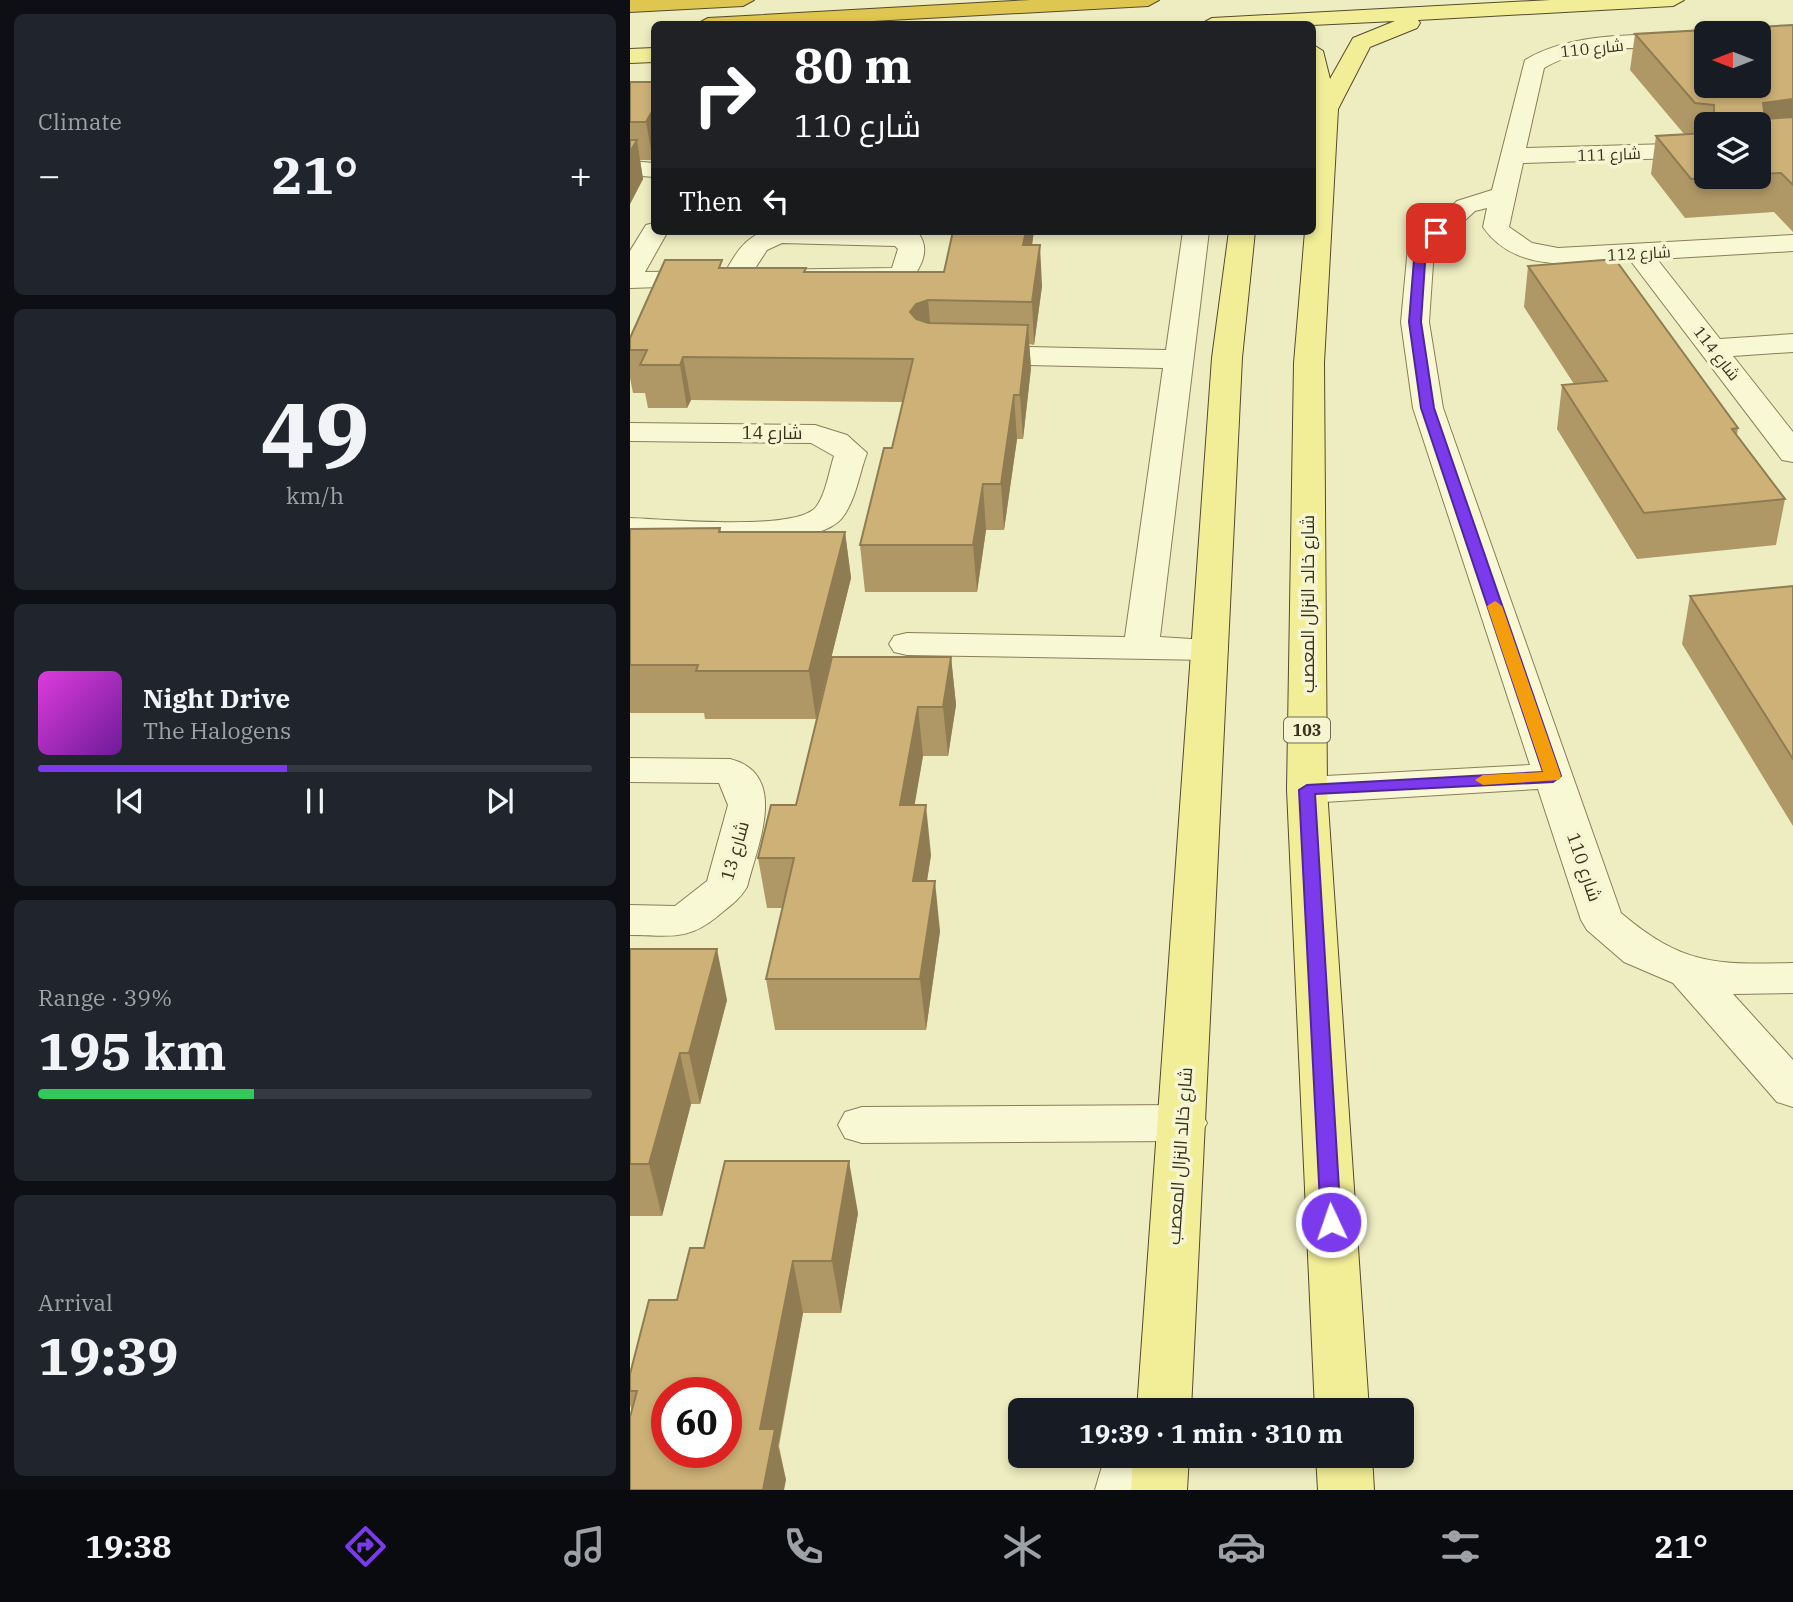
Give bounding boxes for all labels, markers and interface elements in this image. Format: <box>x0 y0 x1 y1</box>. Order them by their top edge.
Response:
north arrow <box>1694 21 1771 98</box>
map controls <box>1694 21 1771 189</box>
text: 80 m <box>794 33 912 96</box>
street label: شارع 110 <box>1559 35 1625 63</box>
icon: right <box>679 49 770 140</box>
text: شارع 110 <box>794 104 921 146</box>
text: Climate <box>38 106 122 136</box>
button: layers <box>1694 112 1771 189</box>
text: 21° <box>272 141 358 208</box>
street label: شارع 111 <box>1577 143 1641 167</box>
text: − <box>38 150 61 199</box>
text: + <box>569 150 592 199</box>
icon: left <box>757 182 795 220</box>
text: Then <box>679 184 743 218</box>
pin <box>1406 203 1466 263</box>
icon: arrive <box>1417 214 1455 252</box>
street label: شارع 112 <box>1607 241 1671 267</box>
street label: 114 شارع <box>1688 322 1744 385</box>
text: 49 <box>260 375 370 493</box>
street label: شارع 14 <box>742 421 802 445</box>
text: km/h <box>286 480 344 510</box>
street label: شارع خالد النزال المعصب <box>1296 515 1320 693</box>
text: Night Drive <box>143 681 290 715</box>
text: The Halogens <box>143 715 291 745</box>
road number: 103 <box>1284 718 1330 743</box>
icon: previous <box>111 782 149 820</box>
icon: pause <box>296 782 334 820</box>
icon: next <box>481 782 519 820</box>
street label: شارع 13 <box>715 819 755 883</box>
street label: شارع 110 <box>1561 829 1607 905</box>
text: Range · 39% <box>38 982 172 1012</box>
text: 195 km <box>38 1017 227 1084</box>
street label: شارع خالد النزال المعصب <box>1162 1066 1198 1246</box>
position arrow <box>1294 1185 1368 1259</box>
text: Arrival <box>38 1287 113 1317</box>
text: 19:39 <box>38 1322 179 1389</box>
speed limit sign: 60 <box>651 1377 742 1468</box>
text: 19:39 · 1 min · 310 m <box>1079 1416 1343 1450</box>
icon: directions <box>341 1522 390 1571</box>
icon: music <box>560 1522 609 1571</box>
icon: phone <box>779 1522 828 1571</box>
icon: climate <box>998 1522 1047 1571</box>
icon: car <box>1217 1522 1266 1571</box>
icon: filters <box>1436 1522 1485 1571</box>
text: 19:38 <box>85 1525 171 1567</box>
text: 21° <box>1655 1525 1708 1567</box>

